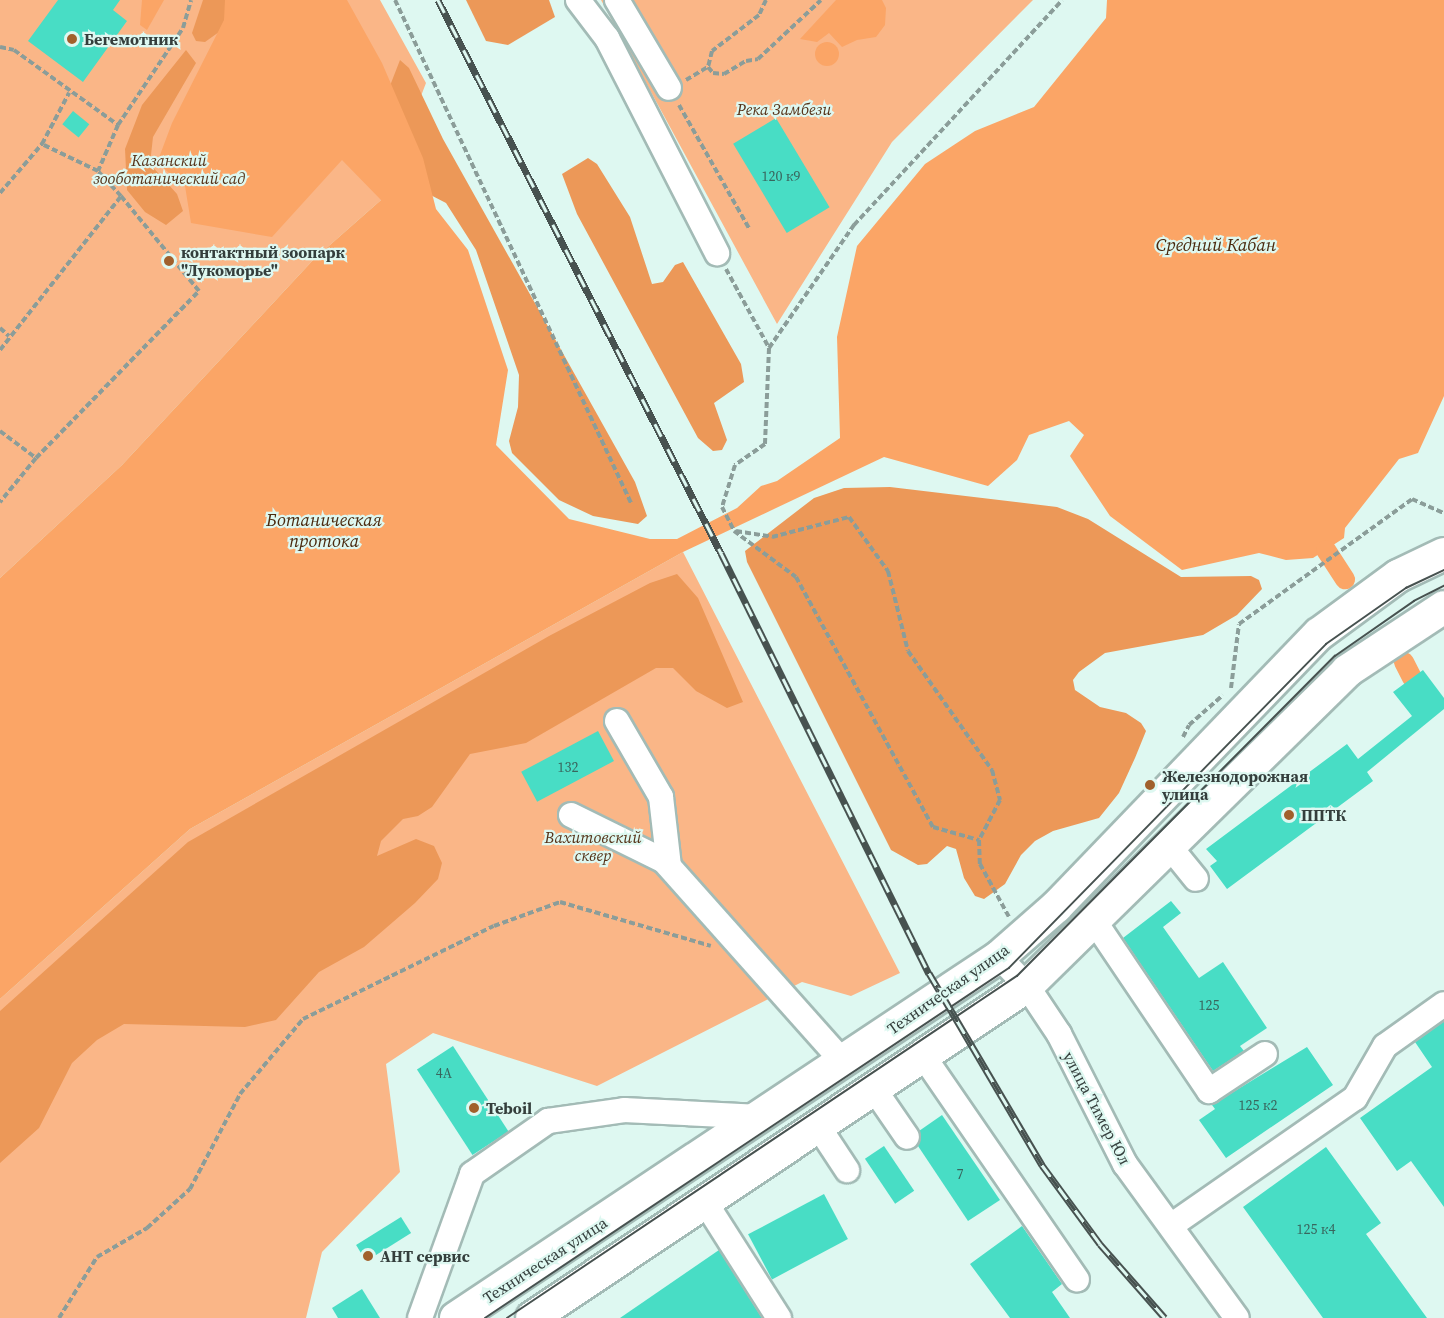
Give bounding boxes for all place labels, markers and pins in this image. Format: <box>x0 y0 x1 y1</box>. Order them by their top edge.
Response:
place label: Бегемотник <box>84 29 178 49</box>
marker: Бегемотник <box>65 32 79 46</box>
place label: контактный зоопарк "Лукоморье" <box>181 242 345 280</box>
marker: контактный зоопарк "Лукоморье" <box>162 254 176 268</box>
place label: Железнодорожная улица <box>1162 766 1308 804</box>
marker: Железнодорожная улица <box>1143 778 1157 792</box>
place label: ППТК <box>1301 805 1346 825</box>
marker: ППТК <box>1282 808 1296 822</box>
place label: Teboil <box>486 1098 532 1118</box>
marker: Teboil <box>467 1101 481 1115</box>
place label: АНТ сервис <box>380 1246 470 1266</box>
marker: АНТ сервис <box>361 1249 375 1263</box>

